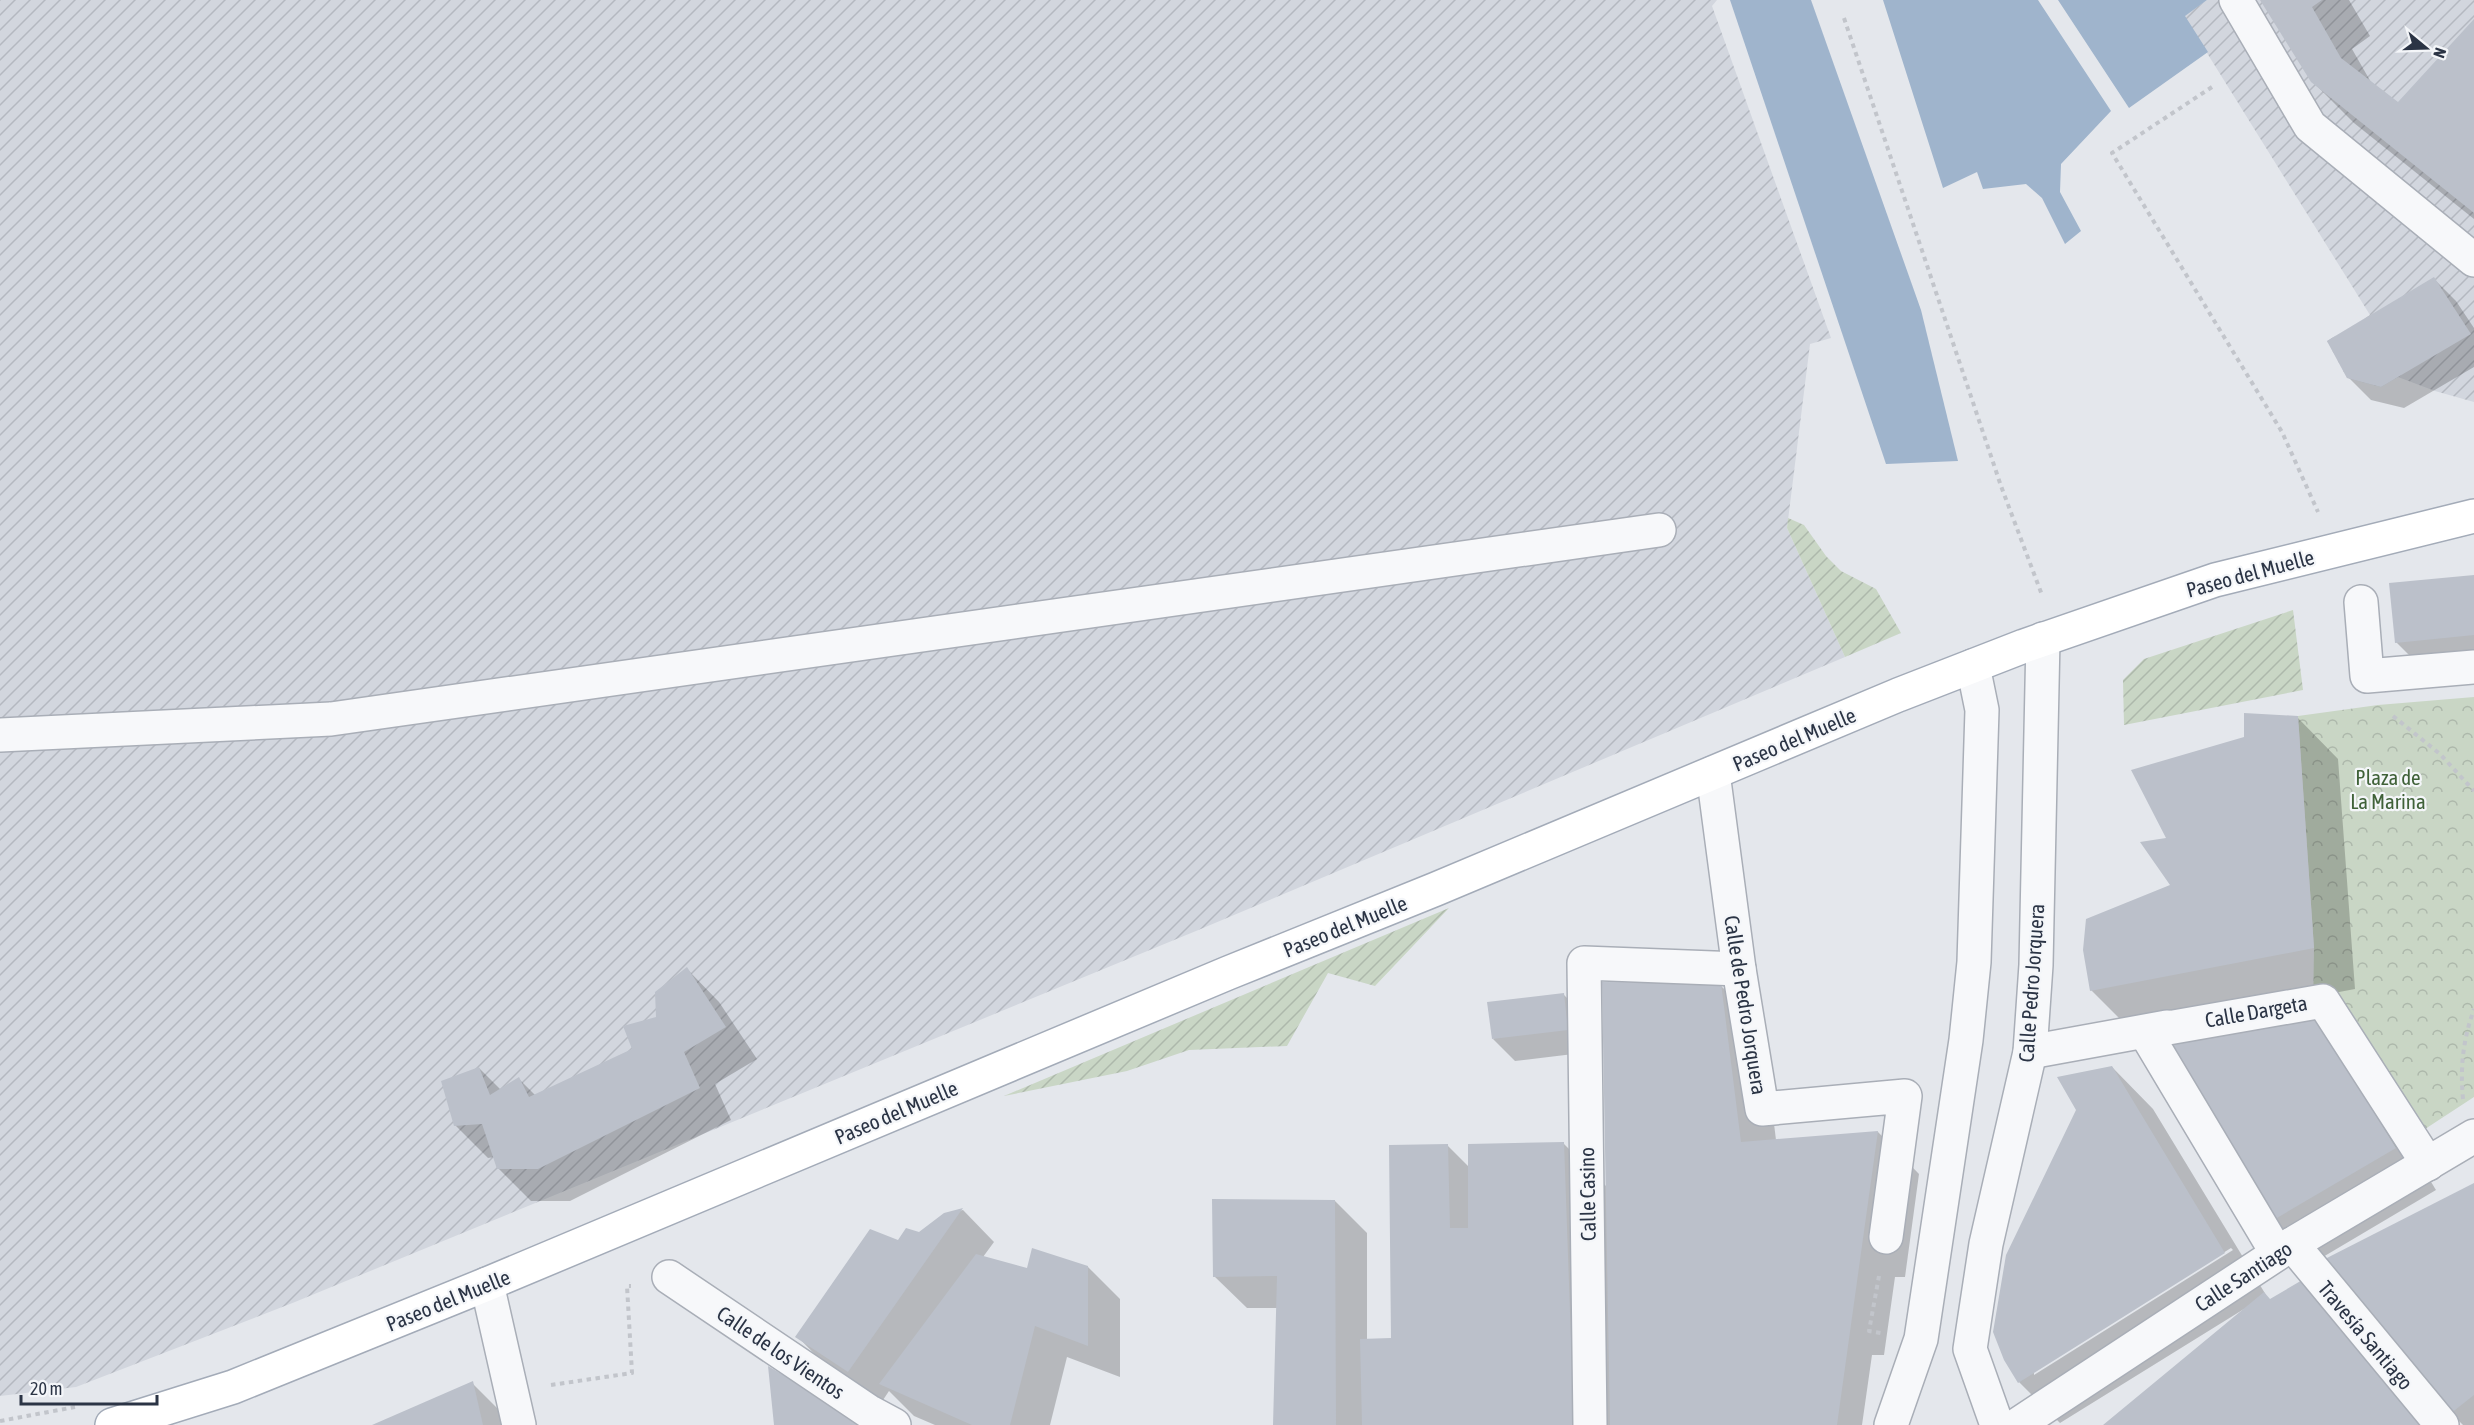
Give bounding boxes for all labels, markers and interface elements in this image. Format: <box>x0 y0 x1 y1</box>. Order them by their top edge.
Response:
north arrow <box>2396 18 2456 78</box>
text: N <box>2430 45 2450 60</box>
street label: Paseo del Muelle <box>2183 544 2317 602</box>
street label: Paseo del Muelle <box>1729 702 1859 776</box>
park label: Plaza de La Marina <box>2350 765 2426 813</box>
street label: Paseo del Muelle <box>1280 890 1410 962</box>
street label: Calle Pedro Jorquera <box>2013 903 2049 1063</box>
street label: Calle de Pedro Jorquera <box>1720 914 1772 1096</box>
street label: Calle Dargeta <box>2203 990 2309 1032</box>
street label: Paseo del Muelle <box>831 1075 961 1149</box>
street label: Calle Casino <box>1574 1147 1600 1241</box>
street label: Calle Santiago <box>2190 1236 2296 1316</box>
street label: Paseo del Muelle <box>383 1264 513 1336</box>
street label: Travesía Santiago <box>2314 1276 2418 1394</box>
street label: Calle de los Vientos <box>713 1301 849 1403</box>
scale bar <box>21 1368 158 1406</box>
text: 20 m <box>30 1378 62 1399</box>

